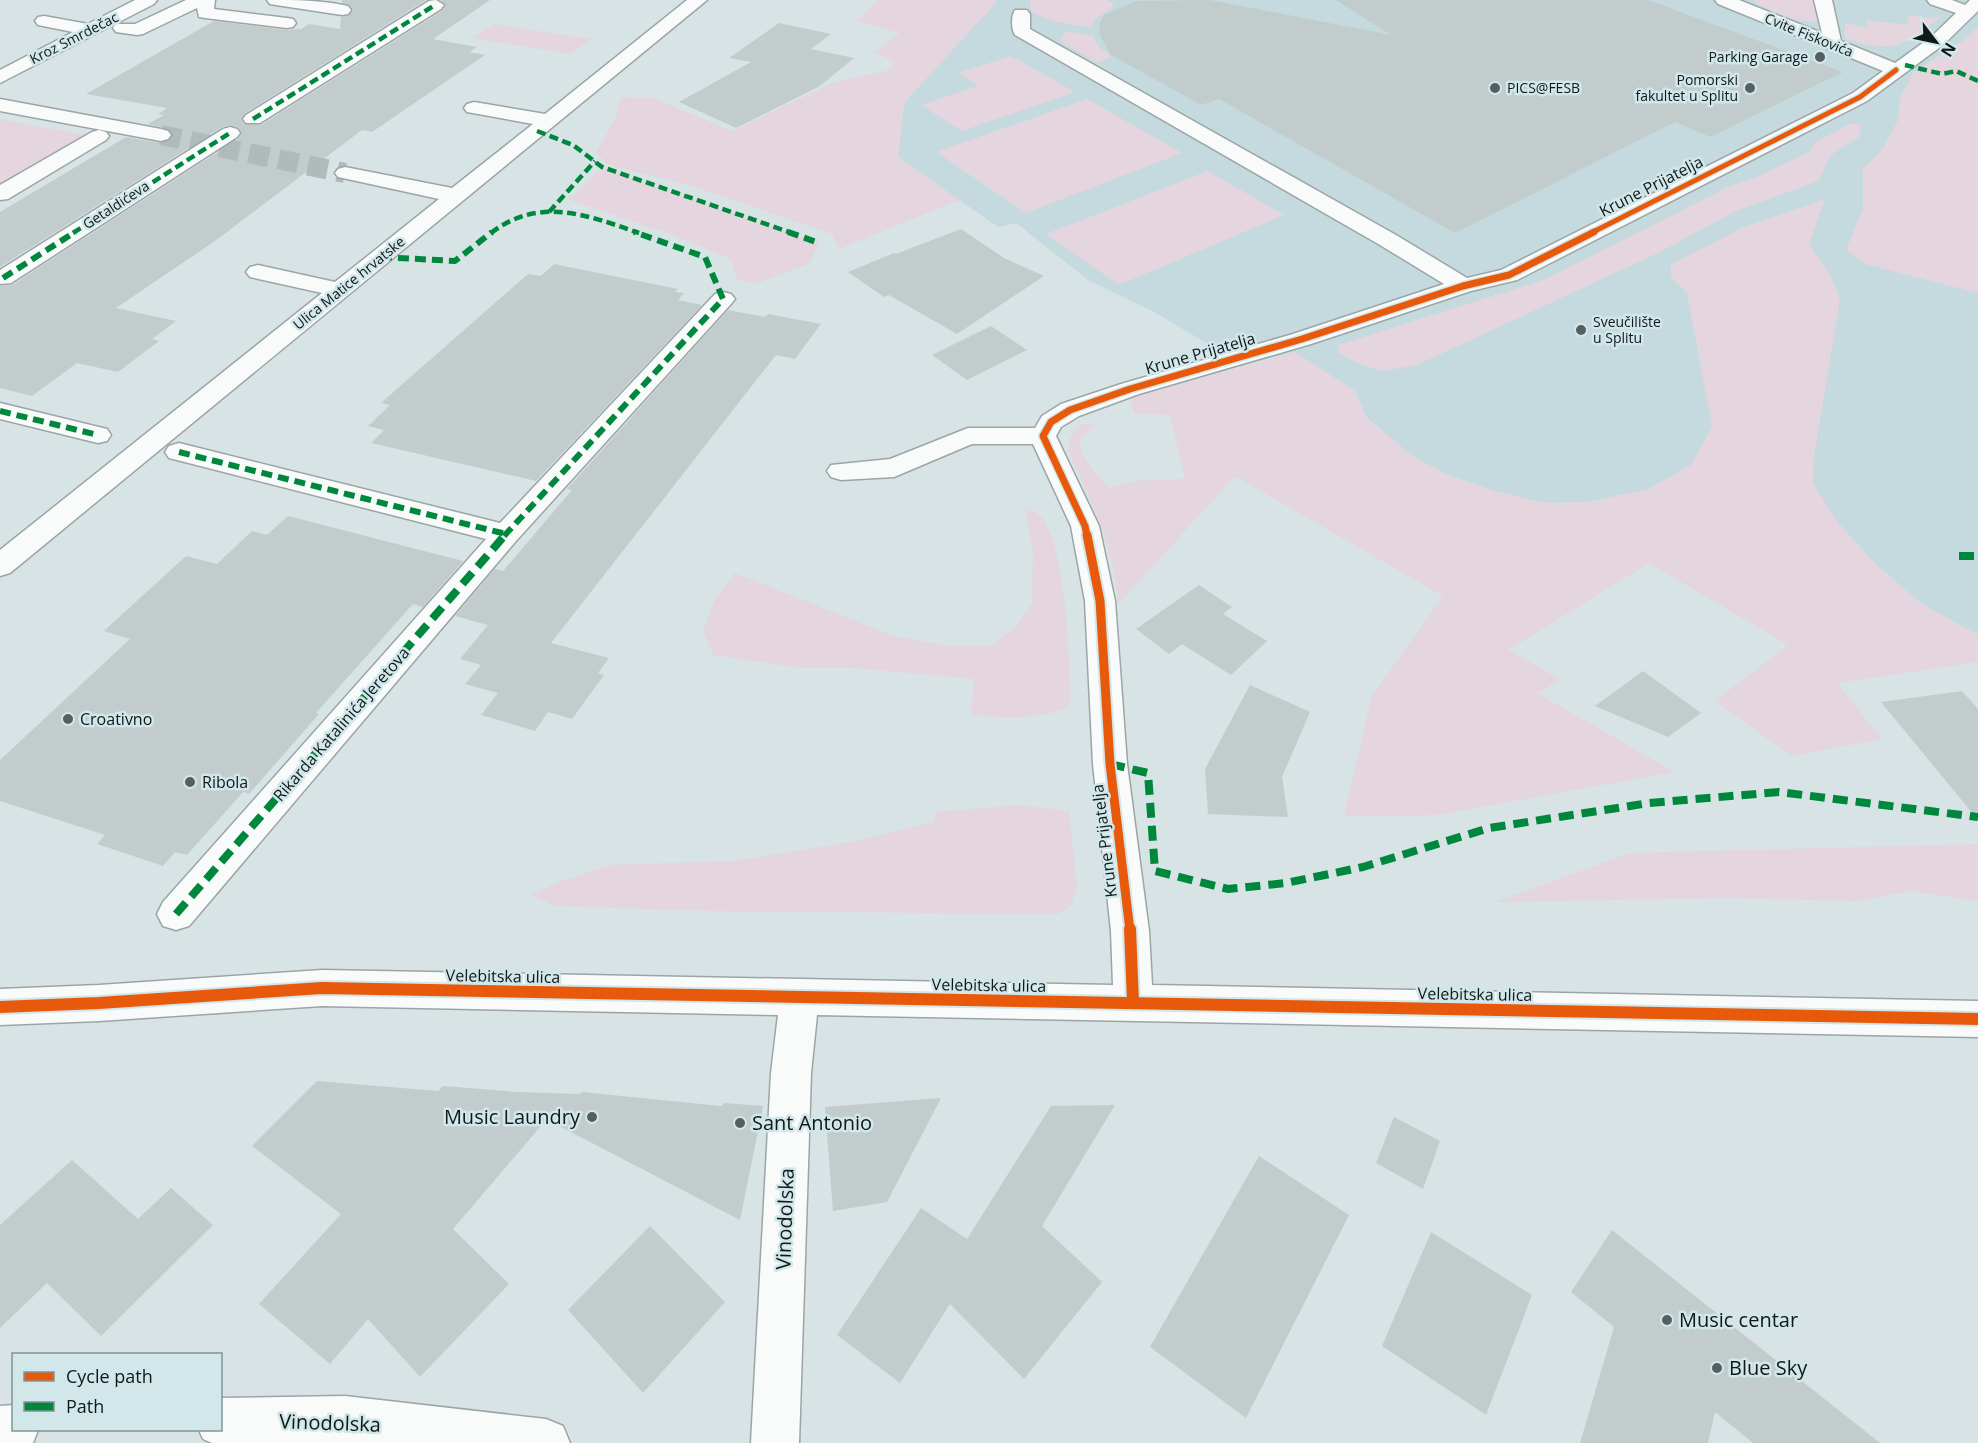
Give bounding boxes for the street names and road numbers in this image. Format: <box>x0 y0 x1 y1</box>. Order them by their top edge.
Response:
street label: Kroz Smrdečac <box>26 7 122 68</box>
street label: Cvite Fiskovića <box>1762 8 1856 61</box>
street label: Krune Prijatelja <box>1595 150 1707 222</box>
street label: Getaldićeva <box>79 176 153 233</box>
street label: Ulica Matice hrvatske <box>289 232 409 334</box>
street label: Krune Prijatelja <box>1142 327 1258 379</box>
street label: Rikarda Katalinića Jeretova <box>268 642 414 806</box>
street label: Krune Prijatelja <box>1086 783 1122 899</box>
street label: Velebitska ulica <box>446 964 560 988</box>
street label: Velebitska ulica <box>932 973 1046 997</box>
street label: Velebitska ulica <box>1418 982 1532 1006</box>
street label: Vinodolska <box>769 1168 800 1270</box>
street label: Vinodolska <box>279 1407 381 1438</box>

